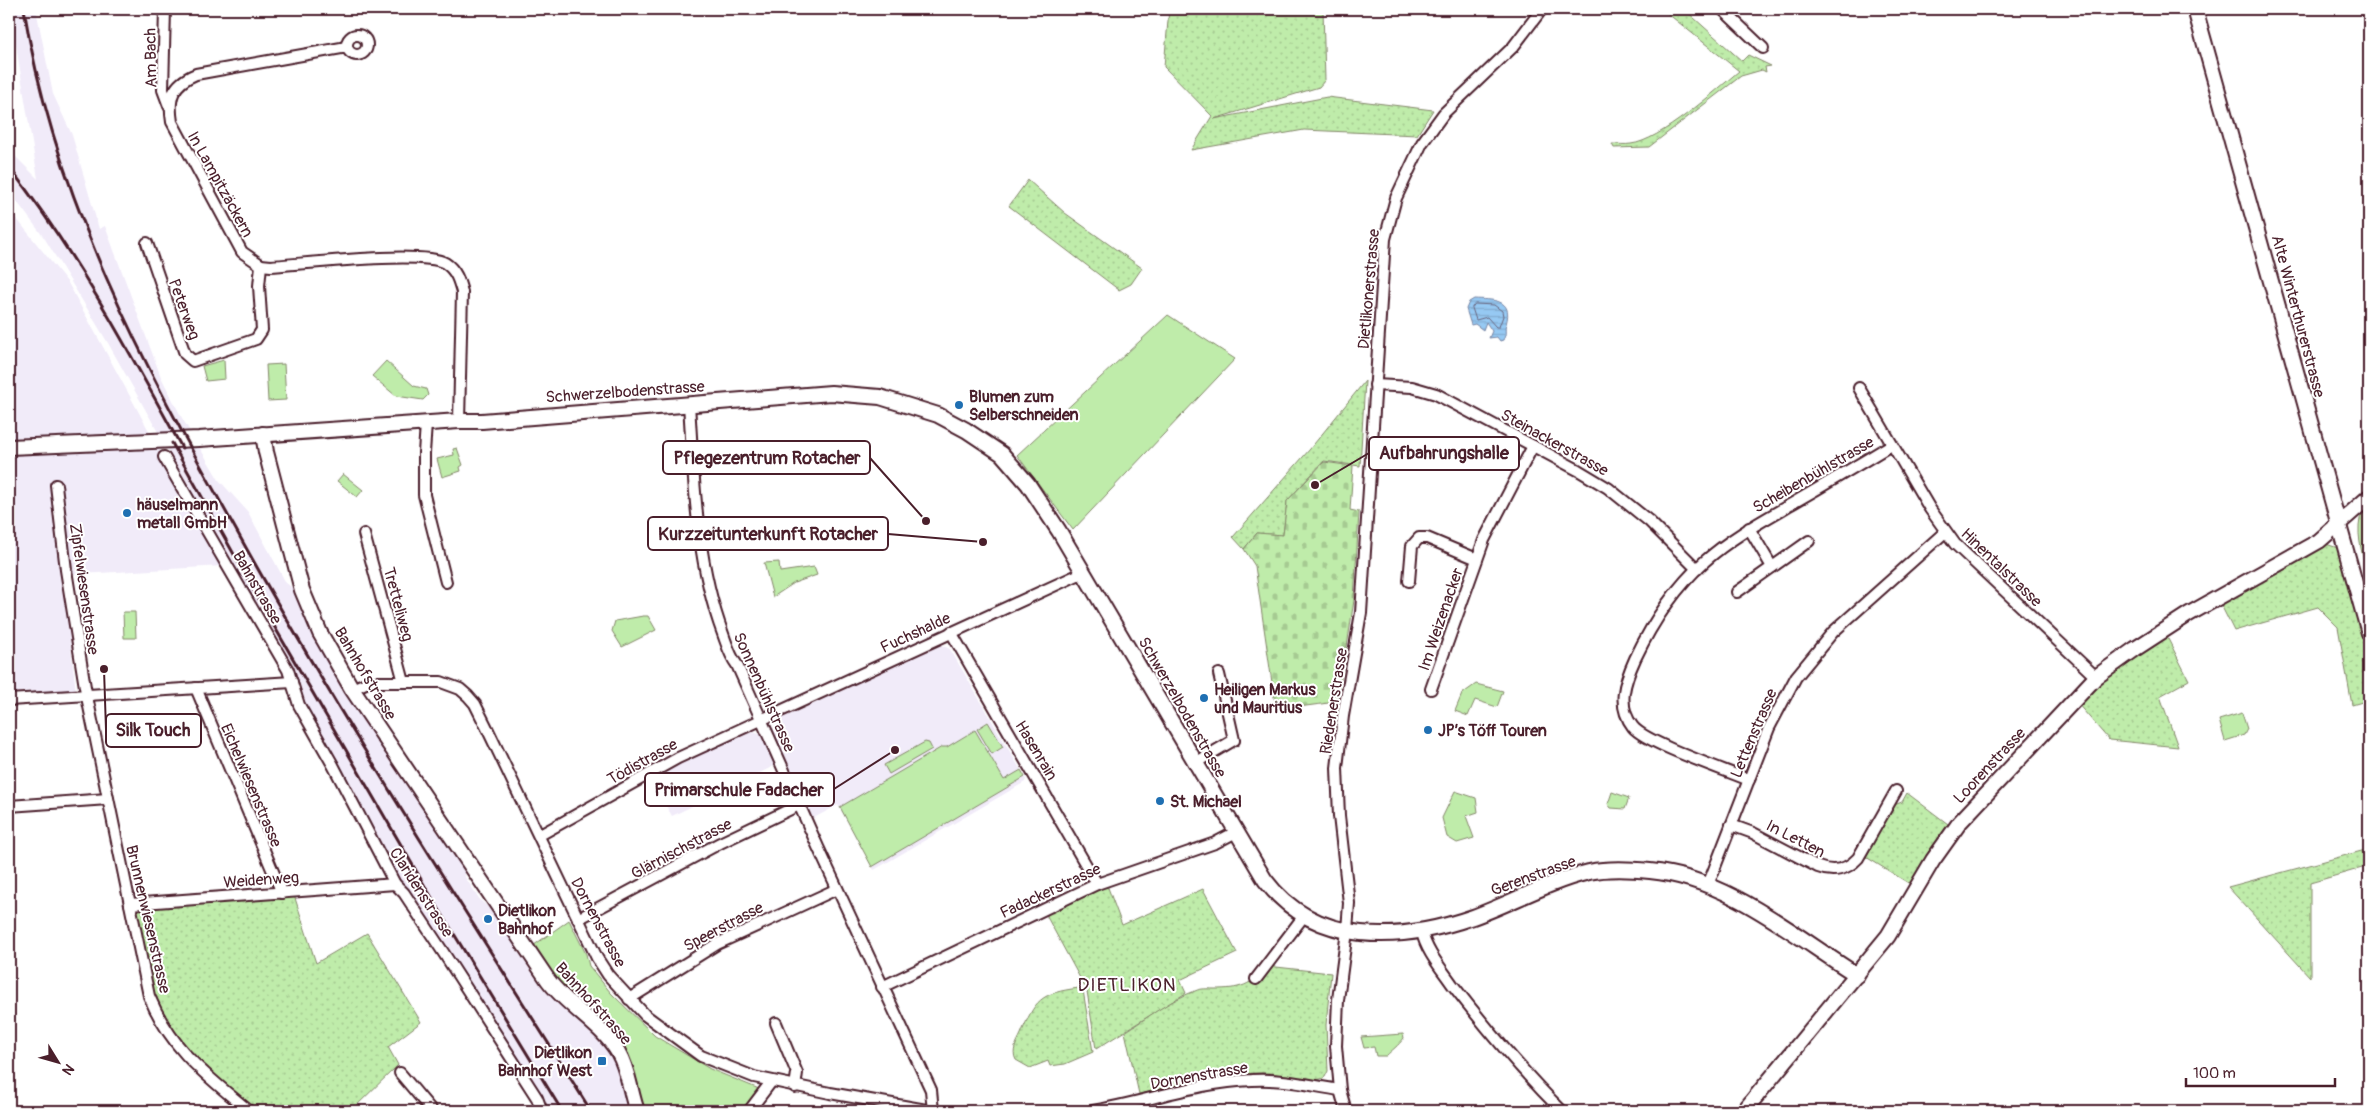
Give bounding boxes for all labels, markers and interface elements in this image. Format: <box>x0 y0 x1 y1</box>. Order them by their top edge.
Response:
street label: Am Bach <box>140 28 162 88</box>
street label: In Lampitzäckern <box>183 128 257 241</box>
street label: Dietlikonerstrasse <box>1354 228 1384 350</box>
street label: Alte Winterthurerstrasse <box>2267 233 2329 400</box>
street label: Peterweg <box>164 276 204 343</box>
street label: Schwerzelbodenstrasse <box>545 376 705 408</box>
place label: Blumen zum Selberschneiden <box>969 387 1079 425</box>
marker: Blumen zum Selberschneiden <box>953 399 965 411</box>
street label: Steinackerstrasse <box>1497 405 1612 481</box>
street label: Scheibenbühlstrasse <box>1749 432 1878 518</box>
callout: Aufbahrungshalle <box>1369 437 1519 470</box>
callout: Pflegezentrum Rotacher <box>663 441 870 474</box>
text: Aufbahrungshalle <box>1379 442 1510 465</box>
text: Pflegezentrum Rotacher <box>674 447 861 470</box>
place label: häuselmann metall GmbH <box>137 495 227 533</box>
marker: häuselmann metall GmbH <box>121 507 133 519</box>
callout: Kurzzeitunterkunft Rotacher <box>648 517 888 550</box>
street label: Zipfelwiesenstrasse <box>65 522 103 656</box>
text: Kurzzeitunterkunft Rotacher <box>658 523 878 546</box>
street label: Hinentalstrasse <box>1957 524 2046 611</box>
street label: Bahnstrasse <box>228 547 286 628</box>
street label: Tretteliweg <box>379 565 418 643</box>
street label: Im Weizenacker <box>1414 565 1468 673</box>
street label: Fuchshalde <box>877 608 954 658</box>
street label: Bahnhofstrasse <box>330 624 401 724</box>
street label: Sonnenbühlstrasse <box>729 629 799 755</box>
street label: Schwerzelbodenstrasse <box>1134 634 1231 781</box>
street label: Riedenerstrasse <box>1316 647 1352 756</box>
place label: Heiligen Markus und Mauritius <box>1214 680 1316 718</box>
street label: Lettenstrasse <box>1726 686 1782 781</box>
marker: Heiligen Markus und Mauritius <box>1198 692 1210 704</box>
callout: Silk Touch <box>106 714 201 747</box>
street label: Hasenrain <box>1011 717 1062 784</box>
text: Silk Touch <box>116 719 191 742</box>
street label: Eichelwiesenstrasse <box>216 721 286 850</box>
place label: JP’s Töff Touren <box>1438 721 1547 741</box>
street label: Loorenstrasse <box>1949 723 2030 808</box>
marker: JP’s Töff Touren <box>1422 724 1434 736</box>
street label: Tödistrasse <box>604 734 681 789</box>
callout: Primarschule Fadacher <box>645 773 834 806</box>
text: Primarschule Fadacher <box>654 779 824 802</box>
place label: St. Michael <box>1170 792 1242 812</box>
marker: St. Michael <box>1154 795 1166 807</box>
street label: Glärnischstrasse <box>628 814 735 884</box>
street label: In Letten <box>1763 816 1828 862</box>
street label: Brunnenwiesenstrasse <box>121 843 175 995</box>
street label: Claridenstrasse <box>385 844 458 941</box>
street label: Gerenstrasse <box>1488 851 1579 901</box>
street label: Fadackerstrasse <box>997 859 1104 923</box>
street label: Weidenweg <box>223 867 300 893</box>
street label: Dornenstrasse <box>566 874 630 971</box>
street label: Speerstrasse <box>680 898 767 956</box>
place label: Dietlikon Bahnhof <box>498 901 556 939</box>
marker: Dietlikon Bahnhof <box>482 913 494 925</box>
street label: Bahnhofstrasse <box>551 958 636 1049</box>
district label: DIETLIKON <box>1077 973 1177 997</box>
north arrow <box>32 1038 82 1088</box>
place label: Dietlikon Bahnhof West <box>498 1043 593 1081</box>
marker: Dietlikon Bahnhof West <box>596 1055 608 1067</box>
scale bar <box>2186 1055 2334 1087</box>
street label: Dornenstrasse <box>1149 1058 1250 1094</box>
text: N <box>58 1061 78 1078</box>
text: 100 m <box>2193 1064 2236 1083</box>

